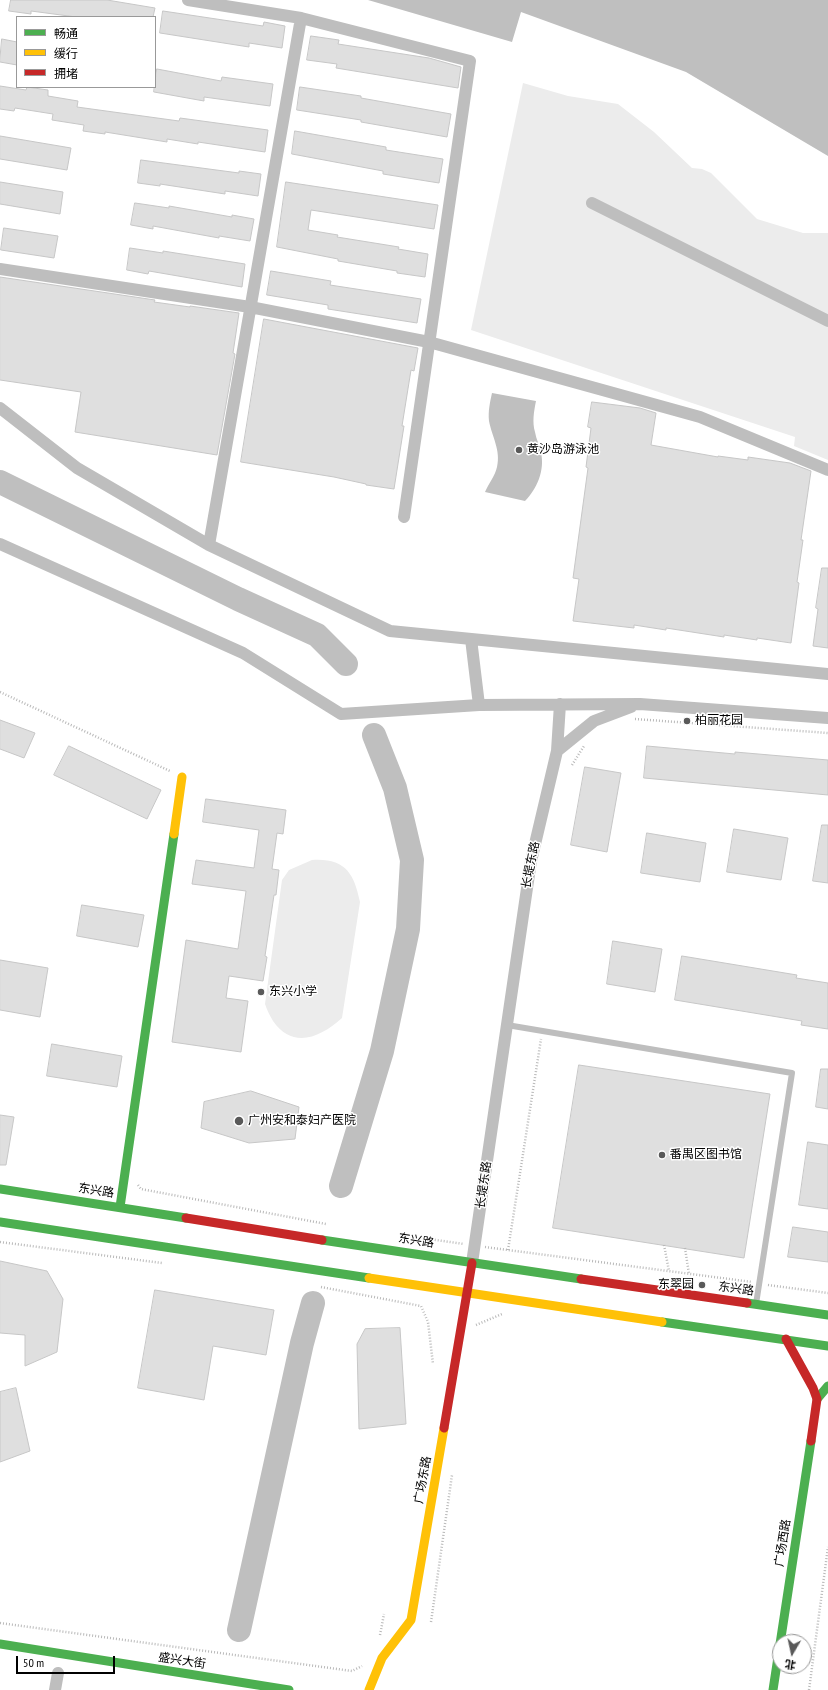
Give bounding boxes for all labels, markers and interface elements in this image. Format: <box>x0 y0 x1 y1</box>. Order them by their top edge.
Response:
legend <box>16 16 156 88</box>
text: 畅通 <box>54 26 78 41</box>
text: 缓行 <box>54 46 78 61</box>
text: 拥堵 <box>54 66 78 81</box>
place label: 黄沙岛游泳池 <box>527 443 599 457</box>
marker: 黄沙岛游泳池 <box>514 445 524 455</box>
place label: 柏丽花园 <box>695 714 743 728</box>
marker: 柏丽花园 <box>682 716 692 726</box>
street label: 长堤东路 <box>519 840 543 890</box>
place label: 东兴小学 <box>269 985 317 999</box>
marker: 东兴小学 <box>256 987 266 997</box>
place label: 广州安和泰妇产医院 <box>248 1114 356 1128</box>
marker: 广州安和泰妇产医院 <box>233 1115 245 1127</box>
place label: 番禺区图书馆 <box>670 1148 742 1162</box>
marker: 番禺区图书馆 <box>657 1150 667 1160</box>
street label: 长堤东路 <box>474 1160 494 1210</box>
street label: 东兴路 <box>77 1181 115 1201</box>
street label: 东兴路 <box>397 1231 435 1251</box>
place label: 东翠园 <box>658 1278 694 1292</box>
street label: 东兴路 <box>717 1279 755 1299</box>
marker: 东翠园 <box>697 1280 707 1290</box>
street label: 广场东路 <box>412 1455 434 1505</box>
street label: 广场西路 <box>772 1518 794 1568</box>
north arrow <box>772 1634 812 1674</box>
scale bar <box>18 1648 117 1674</box>
street label: 盛兴大街 <box>157 1650 207 1672</box>
text: 50 m <box>23 1655 44 1670</box>
text: 北 <box>784 1657 797 1673</box>

